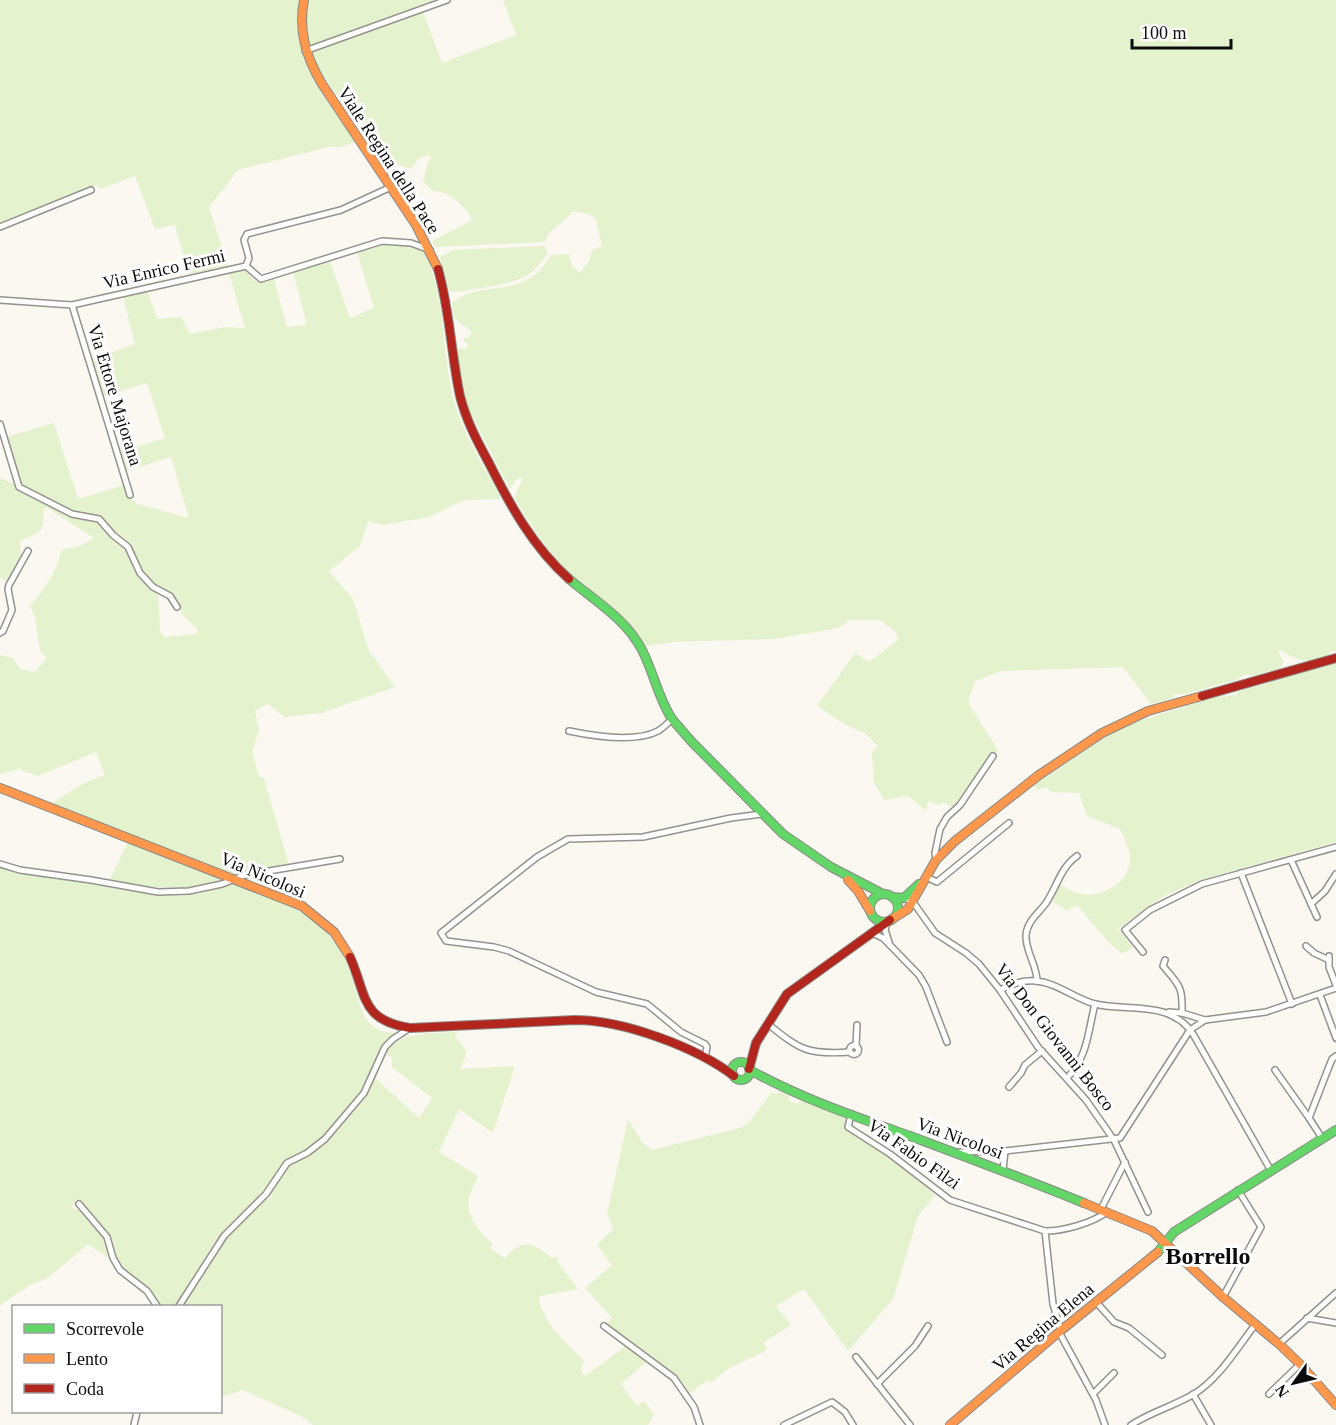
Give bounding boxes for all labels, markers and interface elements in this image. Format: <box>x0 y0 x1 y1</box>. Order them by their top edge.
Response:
scale bar <box>1132 12 1231 50</box>
text: 100 m <box>1141 23 1187 43</box>
street label: Viale Regina della Pace <box>334 83 444 237</box>
street label: Via Enrico Fermi <box>101 245 227 293</box>
street label: Via Ettore Majorana <box>84 322 146 468</box>
street label: Via Nicolosi <box>217 848 309 902</box>
street label: Via Don Giovanni Bosco <box>991 959 1119 1115</box>
street label: Via Nicolosi <box>914 1113 1006 1163</box>
street label: Via Fabio Filzi <box>864 1115 964 1193</box>
district label: Borrello <box>1166 1243 1250 1269</box>
street label: Via Regina Elena <box>988 1279 1098 1375</box>
legend <box>12 1305 222 1413</box>
text: Scorrevole <box>66 1319 144 1339</box>
text: Lento <box>66 1349 108 1369</box>
north arrow <box>1264 1353 1324 1413</box>
text: Coda <box>66 1379 104 1399</box>
text: N <box>1271 1381 1292 1401</box>

